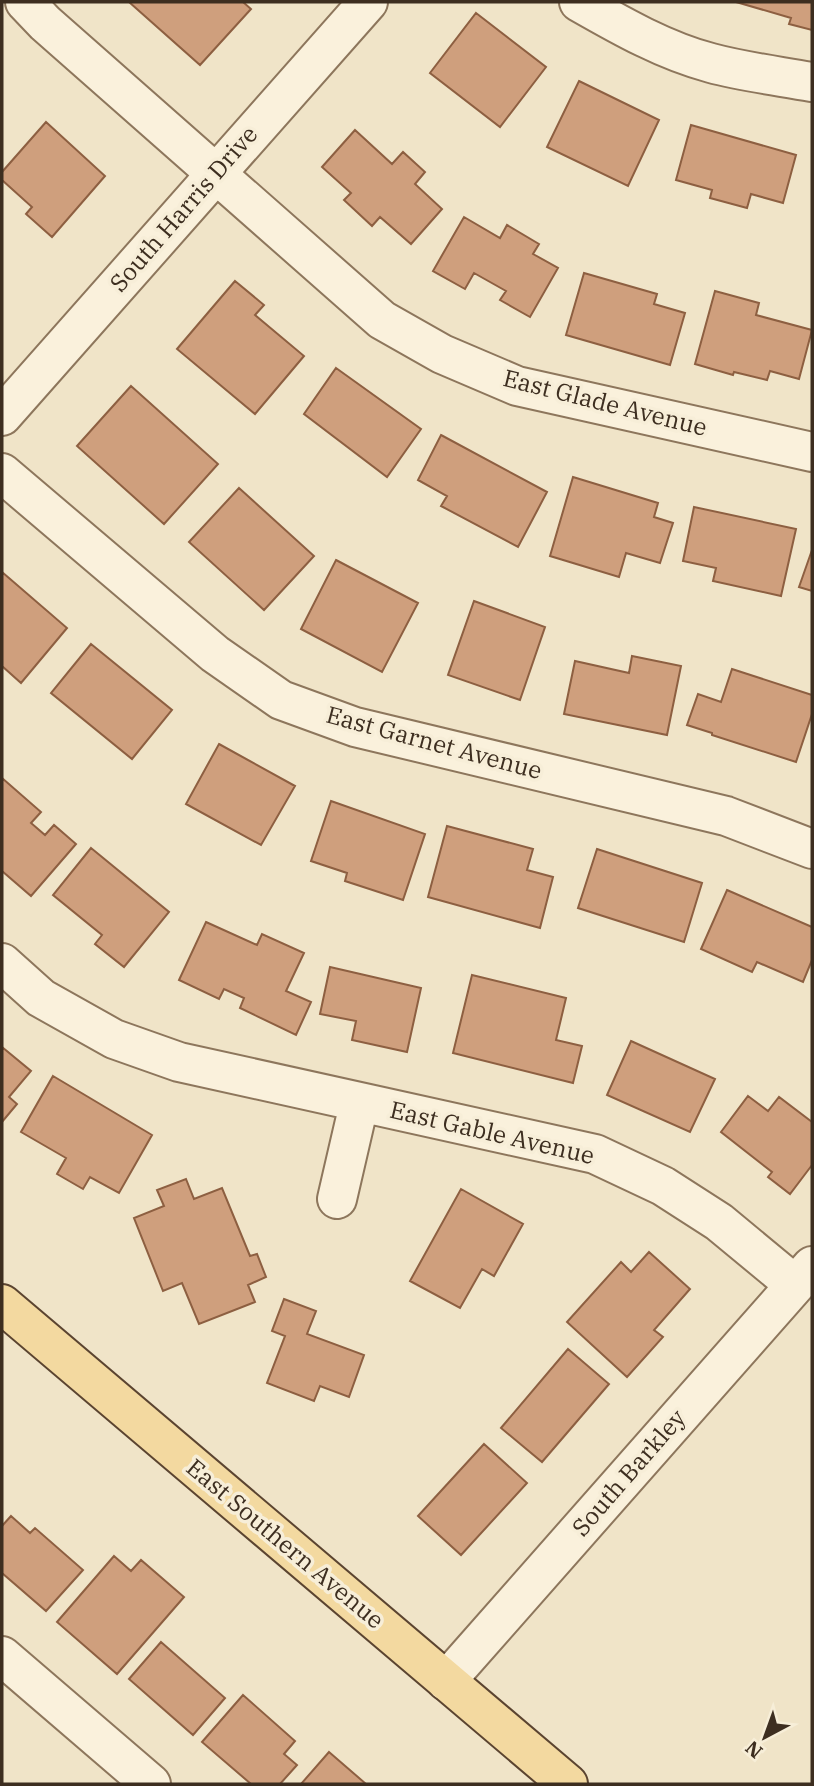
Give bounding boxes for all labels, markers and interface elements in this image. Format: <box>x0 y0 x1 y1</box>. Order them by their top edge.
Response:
street label: South Harris Drive <box>102 119 264 298</box>
street label: East Glade Avenue <box>500 361 711 443</box>
street label: East Garnet Avenue <box>323 698 546 786</box>
street label: East Gable Avenue <box>387 1093 598 1171</box>
street label: South Barkley <box>564 1402 692 1543</box>
street label: East Southern Avenue <box>180 1451 391 1635</box>
north arrow <box>730 1702 800 1772</box>
text: N <box>740 1736 767 1764</box>

